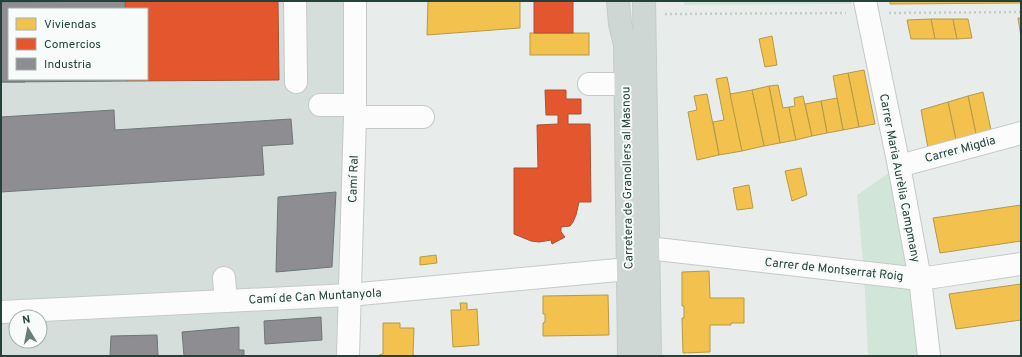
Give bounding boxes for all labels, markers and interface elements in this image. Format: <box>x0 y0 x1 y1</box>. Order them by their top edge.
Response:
legend <box>8 8 148 80</box>
text: Viviendas <box>44 17 96 33</box>
text: Comercios <box>44 37 101 53</box>
text: Industria <box>44 57 91 73</box>
street label: Carretera de Granollers al Masnou <box>618 87 638 269</box>
street label: Carrer Maria Aurèlia Campmany <box>875 92 923 264</box>
street label: Carrer Migdia <box>923 133 997 167</box>
street label: Camí Ral <box>345 155 363 203</box>
street label: Carrer de Montserrat Roig <box>764 255 904 285</box>
street label: Camí de Can Muntanyola <box>248 286 382 308</box>
north arrow <box>8 309 48 349</box>
text: N <box>21 313 32 328</box>

